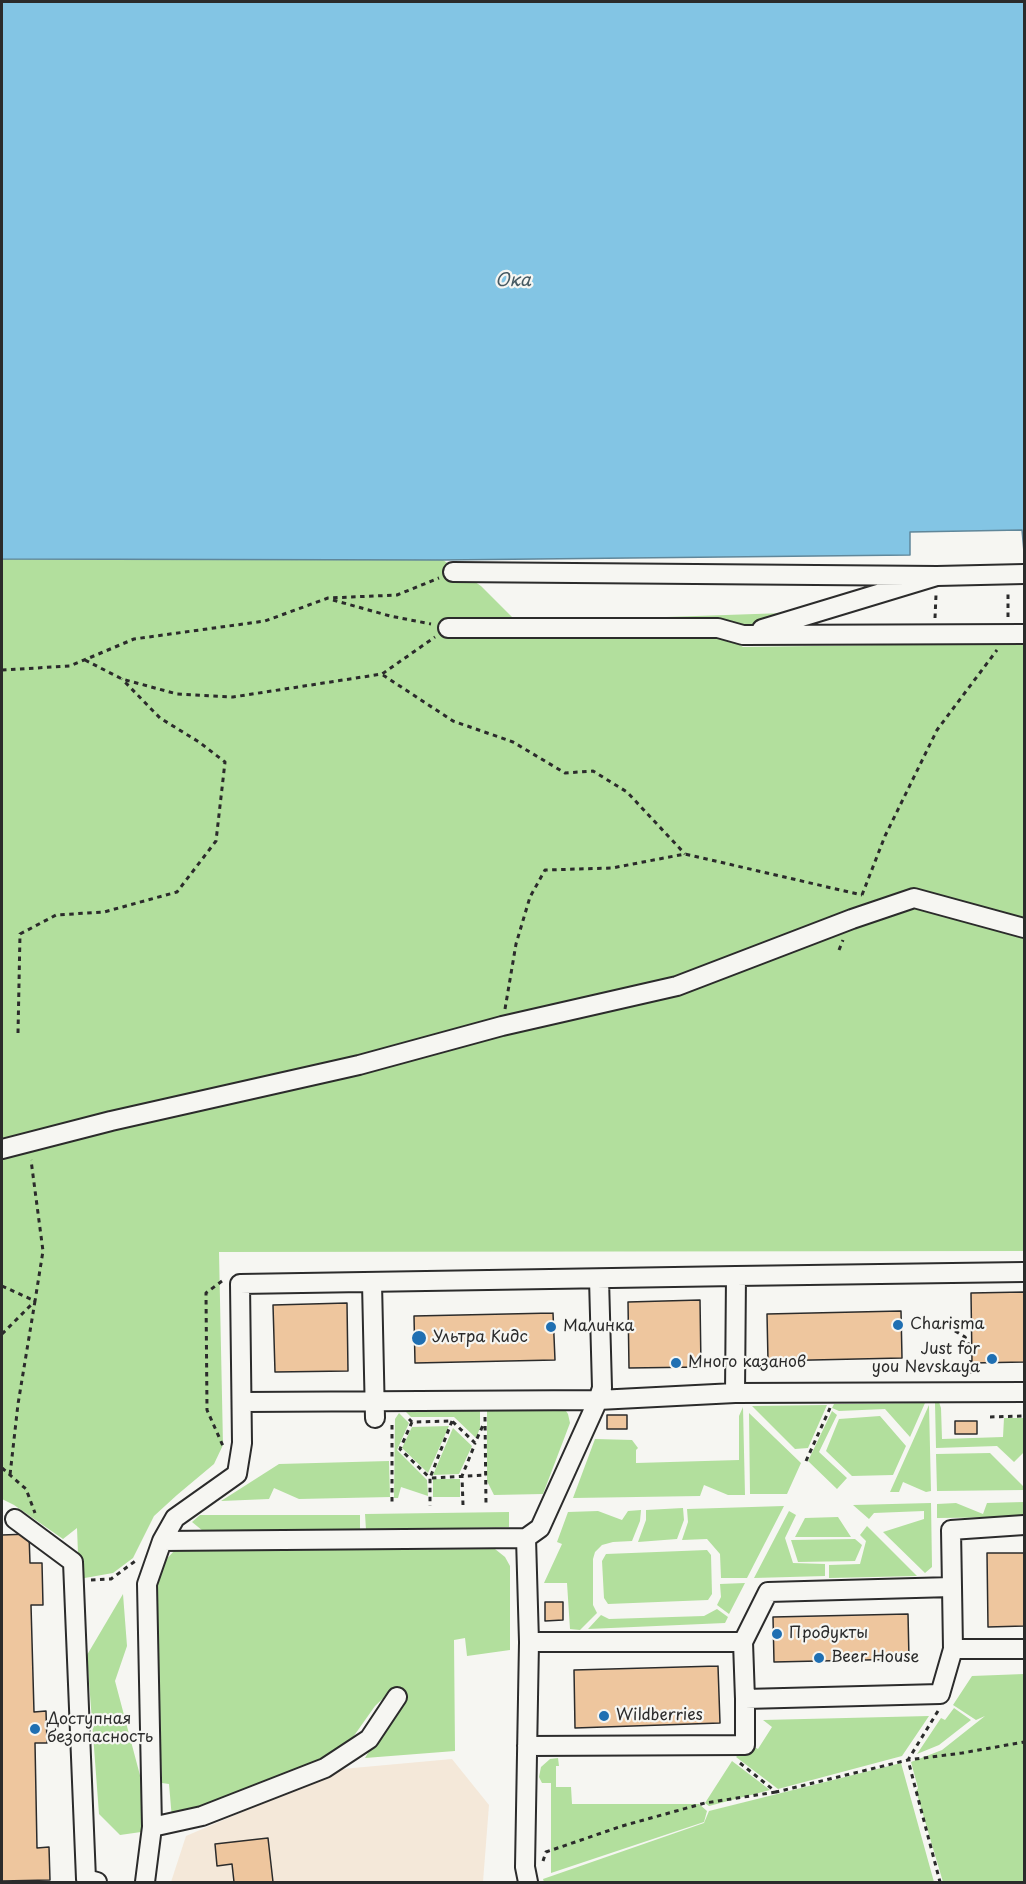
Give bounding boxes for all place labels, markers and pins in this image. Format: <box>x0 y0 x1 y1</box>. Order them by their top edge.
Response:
place label: Charisma <box>910 1315 984 1335</box>
place label: Малинка <box>563 1317 634 1337</box>
marker: Charisma <box>891 1318 905 1332</box>
marker: Малинка <box>544 1320 558 1334</box>
place label: Ультра Кидс <box>432 1328 528 1348</box>
marker: Ультра Кидс <box>410 1329 428 1347</box>
place label: Just for you Nevskaya <box>872 1340 980 1378</box>
marker: Just for you Nevskaya <box>985 1352 999 1366</box>
place label: Много казанов <box>688 1353 806 1373</box>
marker: Много казанов <box>669 1356 683 1370</box>
place label: Продукты <box>789 1624 868 1644</box>
marker: Продукты <box>770 1627 784 1641</box>
place label: Beer House <box>831 1648 919 1668</box>
marker: Beer House <box>812 1651 826 1665</box>
place label: Wildberries <box>616 1706 703 1726</box>
marker: Wildberries <box>597 1709 611 1723</box>
place label: Доступная безопасность <box>47 1710 153 1748</box>
marker: Доступная безопасность <box>28 1722 42 1736</box>

